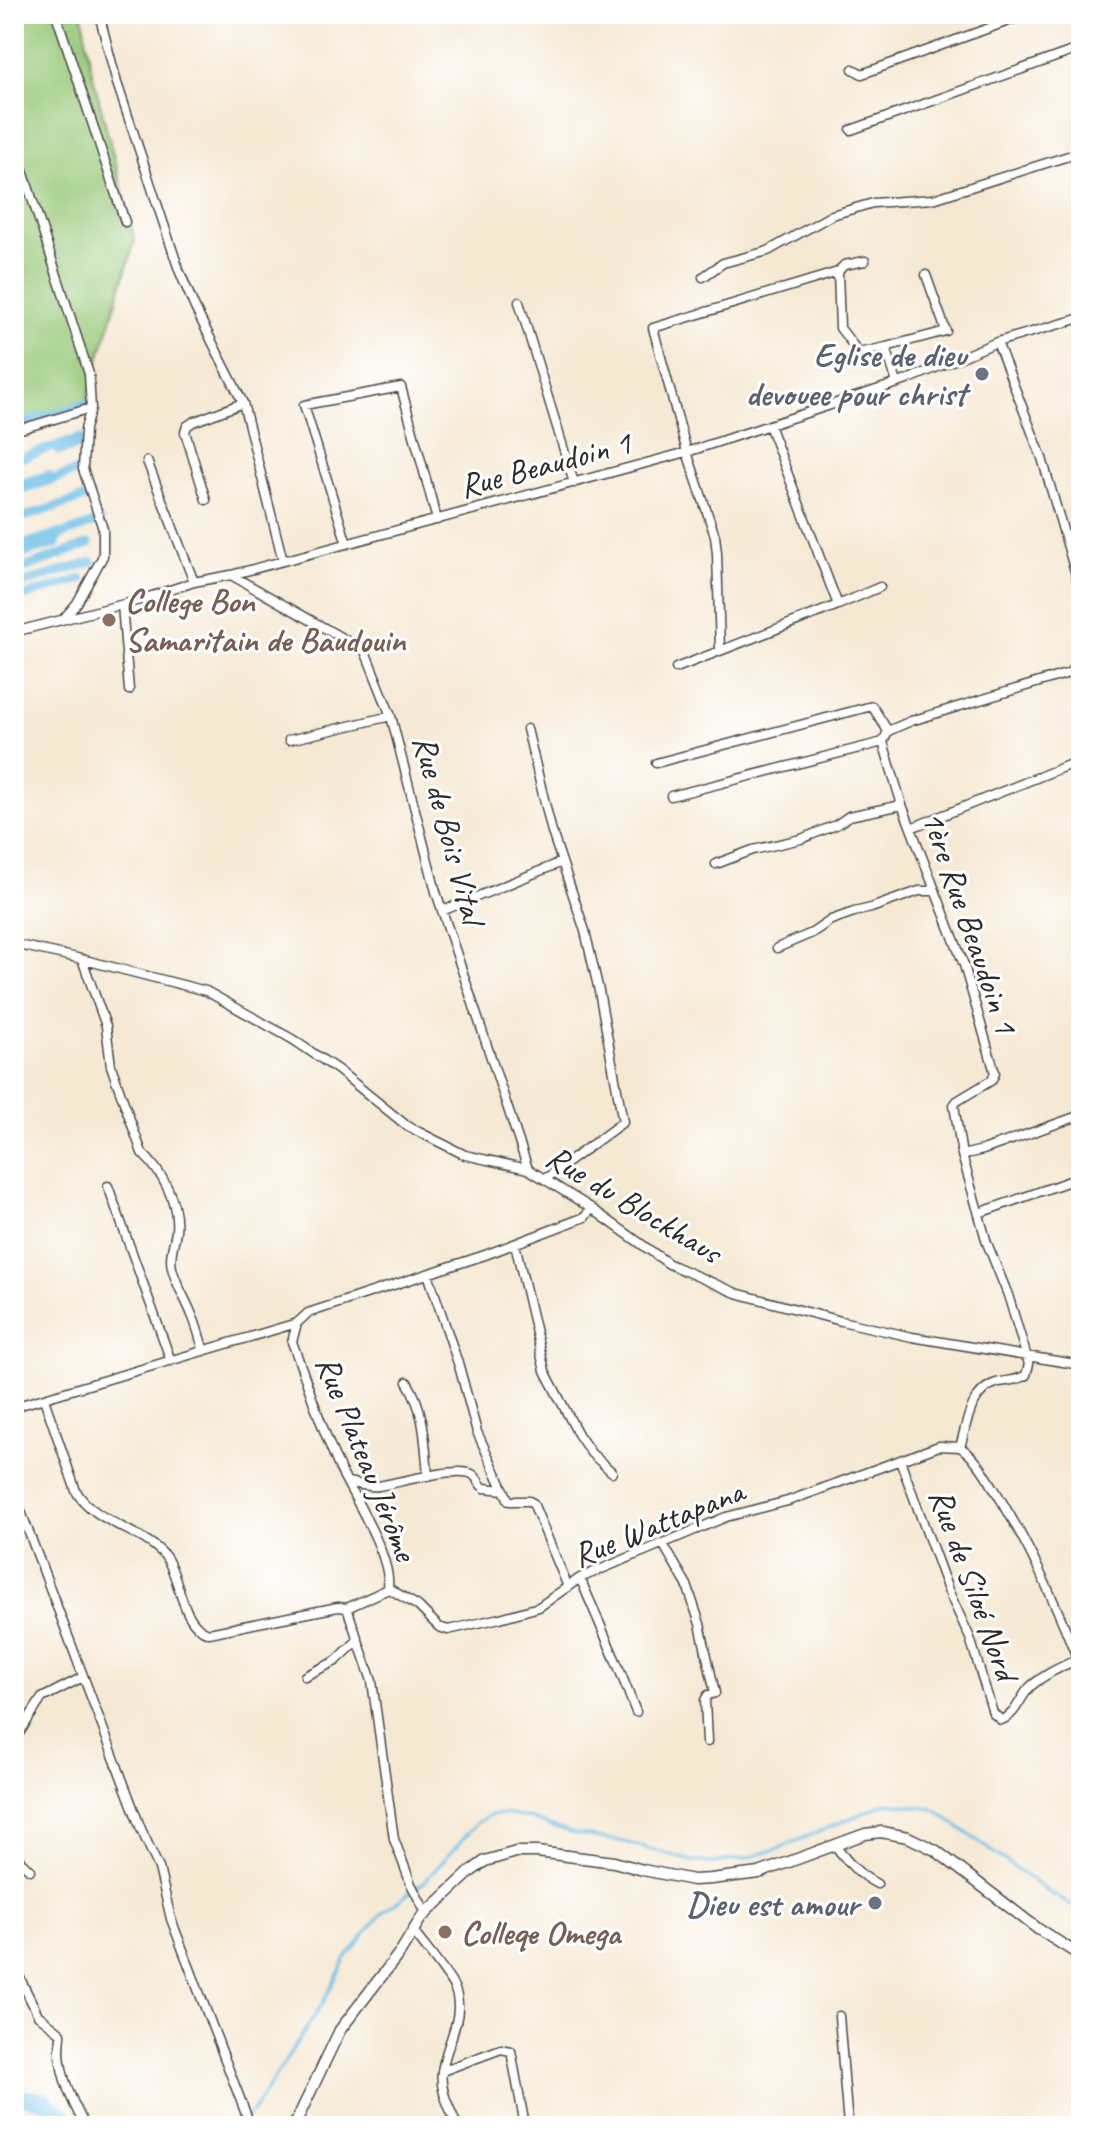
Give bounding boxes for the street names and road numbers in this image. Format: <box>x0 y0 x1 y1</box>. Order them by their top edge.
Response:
street label: Rue Beaudoin 1 <box>455 420 637 507</box>
street label: Rue de Bois Vital <box>403 730 496 934</box>
street label: 1ère Rue Beaudoin 1 <box>912 805 1029 1041</box>
street label: Rue du Blockhaus <box>538 1135 732 1275</box>
street label: Rue Plateau Jérôme <box>306 1349 429 1570</box>
street label: Rue Wattapana <box>566 1468 753 1577</box>
street label: Rue de Siloé Nord <box>920 1483 1030 1691</box>

